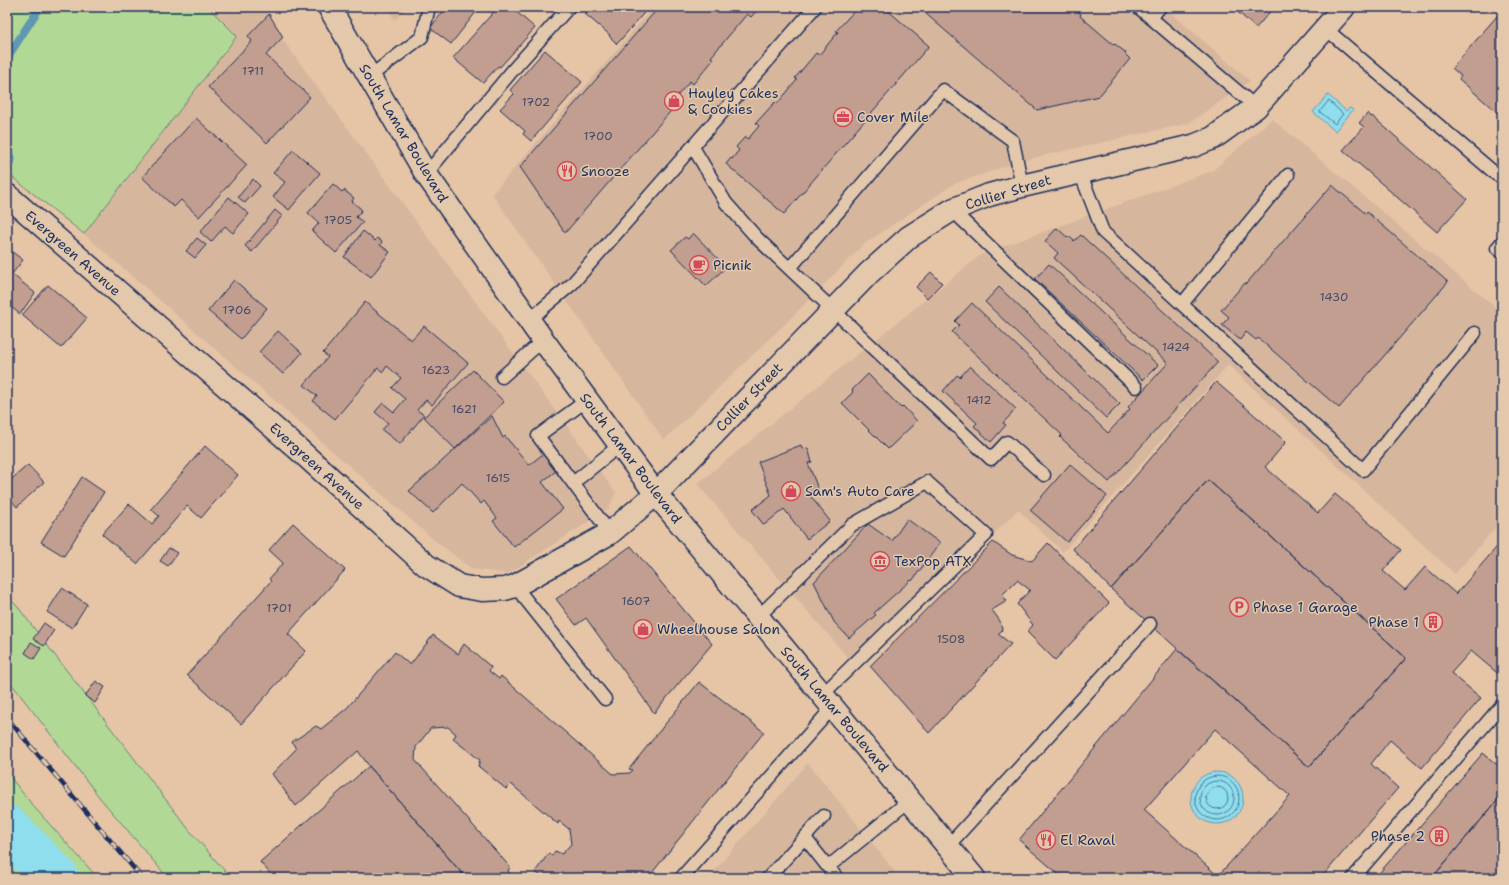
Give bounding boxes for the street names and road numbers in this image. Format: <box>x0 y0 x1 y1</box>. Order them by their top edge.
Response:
street label: South Lamar Boulevard <box>355 60 453 206</box>
street label: Collier Street <box>963 170 1053 214</box>
street label: Evergreen Avenue <box>21 206 125 300</box>
street label: Collier Street <box>712 359 786 435</box>
street label: South Lamar Boulevard <box>576 389 686 527</box>
street label: Evergreen Avenue <box>266 419 368 513</box>
street label: South Lamar Boulevard <box>777 642 893 776</box>

